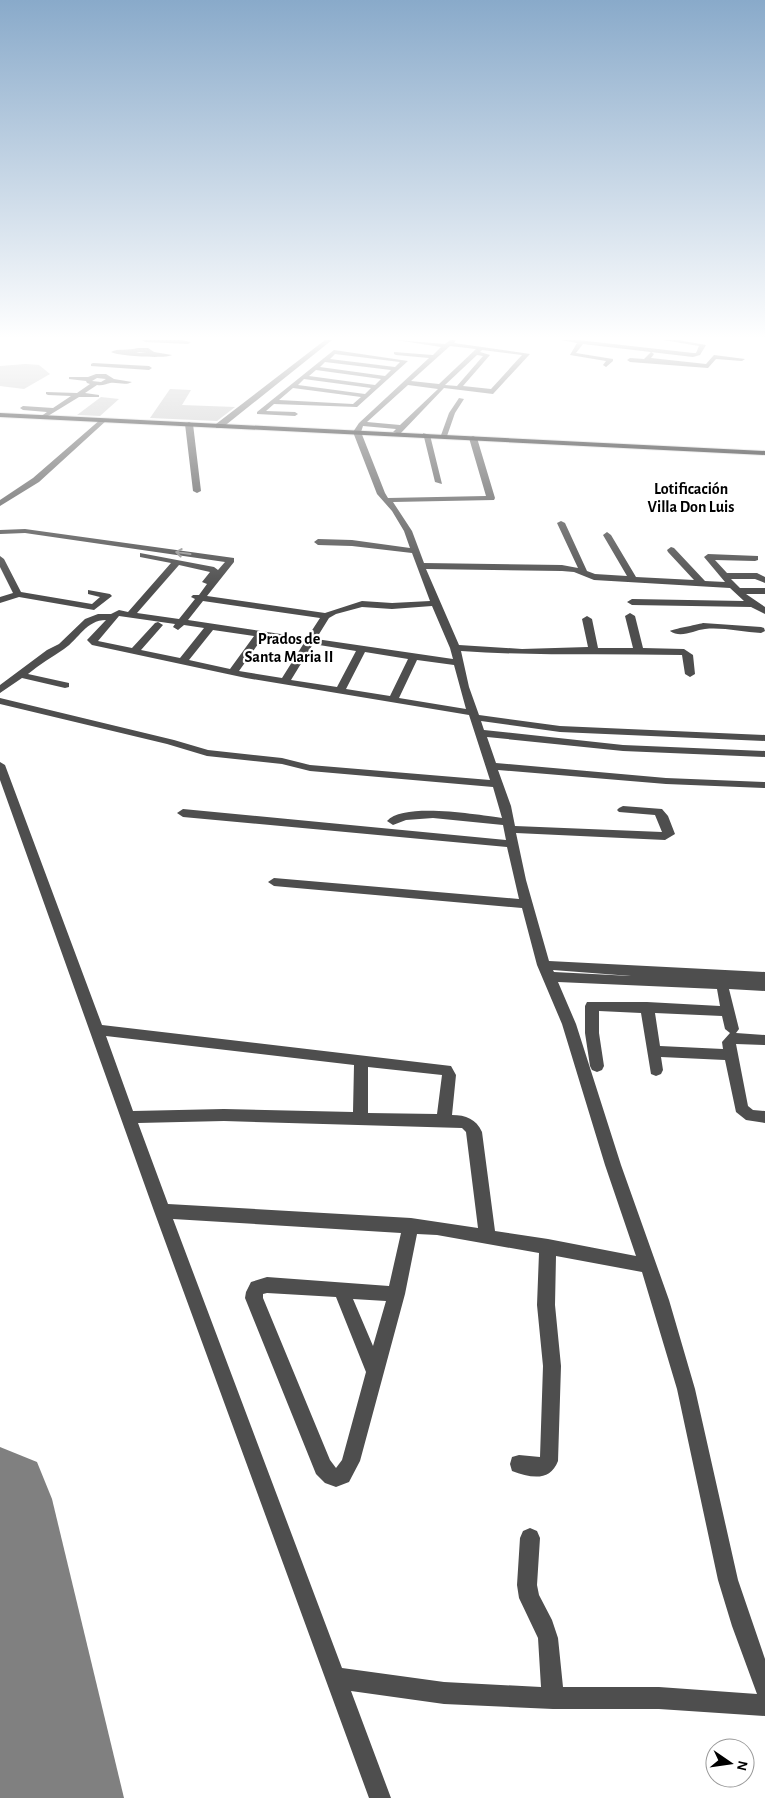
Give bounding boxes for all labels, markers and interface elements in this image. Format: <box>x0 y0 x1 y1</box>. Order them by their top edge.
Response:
district label: Lotificación Villa Don Luis <box>648 481 734 515</box>
one-way arrow <box>175 548 191 558</box>
district label: Prados de Santa Maria II <box>245 631 333 665</box>
north arrow <box>705 1738 755 1788</box>
text: N <box>734 1759 750 1772</box>

